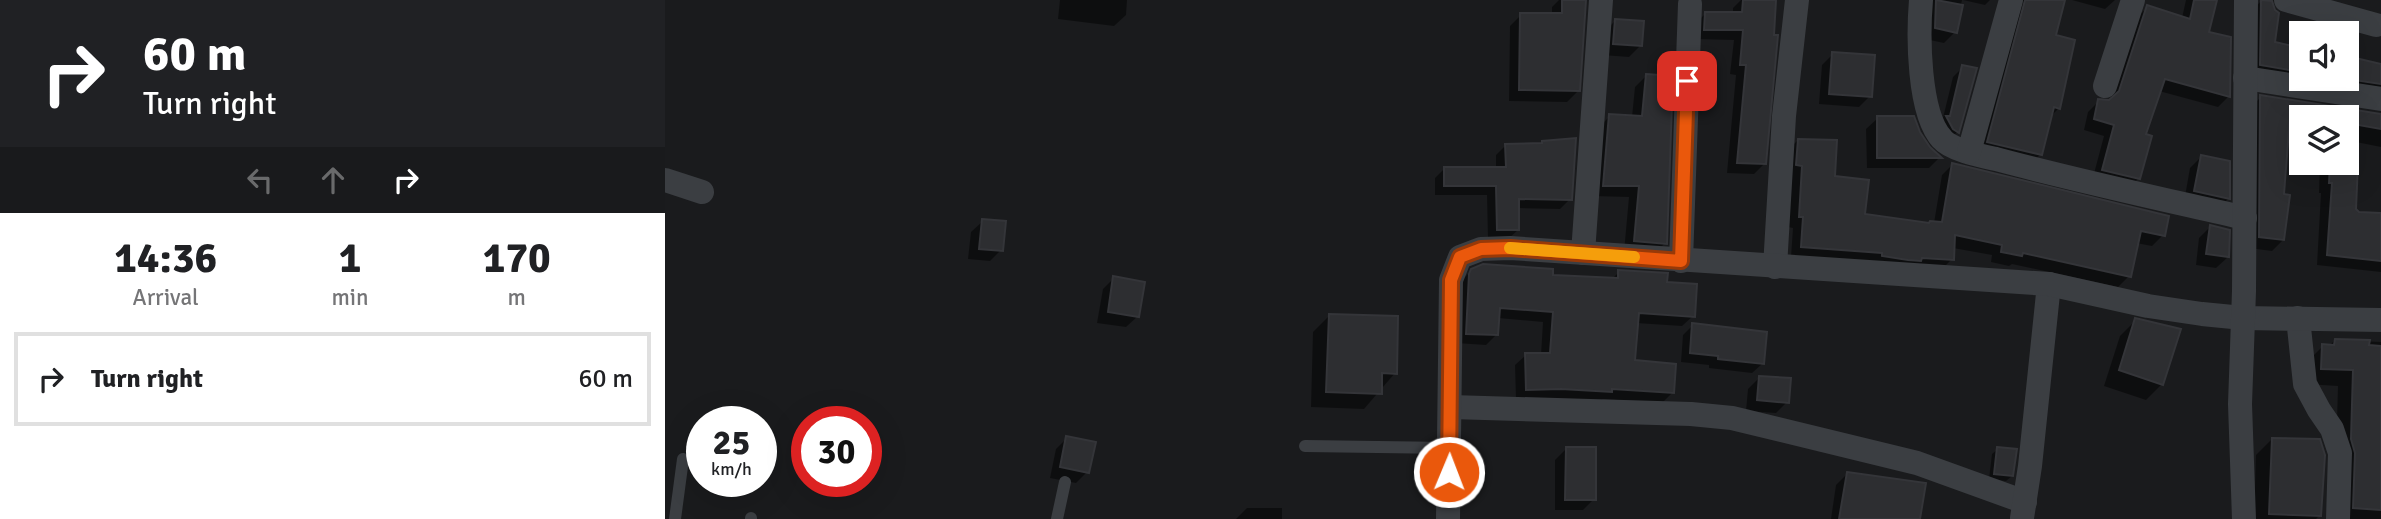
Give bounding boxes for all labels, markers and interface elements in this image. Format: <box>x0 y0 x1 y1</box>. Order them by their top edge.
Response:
map controls <box>2289 21 2359 175</box>
button: sound <box>2289 21 2359 91</box>
text: 60 m <box>143 24 246 84</box>
icon: right <box>28 28 119 119</box>
pin <box>1657 51 1717 111</box>
icon: arrive <box>1668 62 1706 100</box>
text: Turn right <box>143 84 276 123</box>
button: layers <box>2289 105 2359 175</box>
icon: left <box>241 161 279 199</box>
icon: ahead <box>314 161 352 199</box>
icon: right <box>387 161 425 199</box>
text: 14:36 <box>114 233 217 284</box>
text: 1 <box>339 233 361 284</box>
text: 170 <box>483 233 551 284</box>
text: Arrival <box>133 283 199 312</box>
text: min <box>331 283 369 312</box>
text: m <box>508 283 526 312</box>
icon: right <box>32 360 70 398</box>
text: Turn right <box>91 363 203 395</box>
text: 60 m <box>578 363 633 395</box>
speed limit sign: 30 <box>791 406 882 497</box>
text: 25 <box>713 421 750 464</box>
position arrow <box>1412 435 1486 509</box>
text: km/h <box>711 458 752 480</box>

